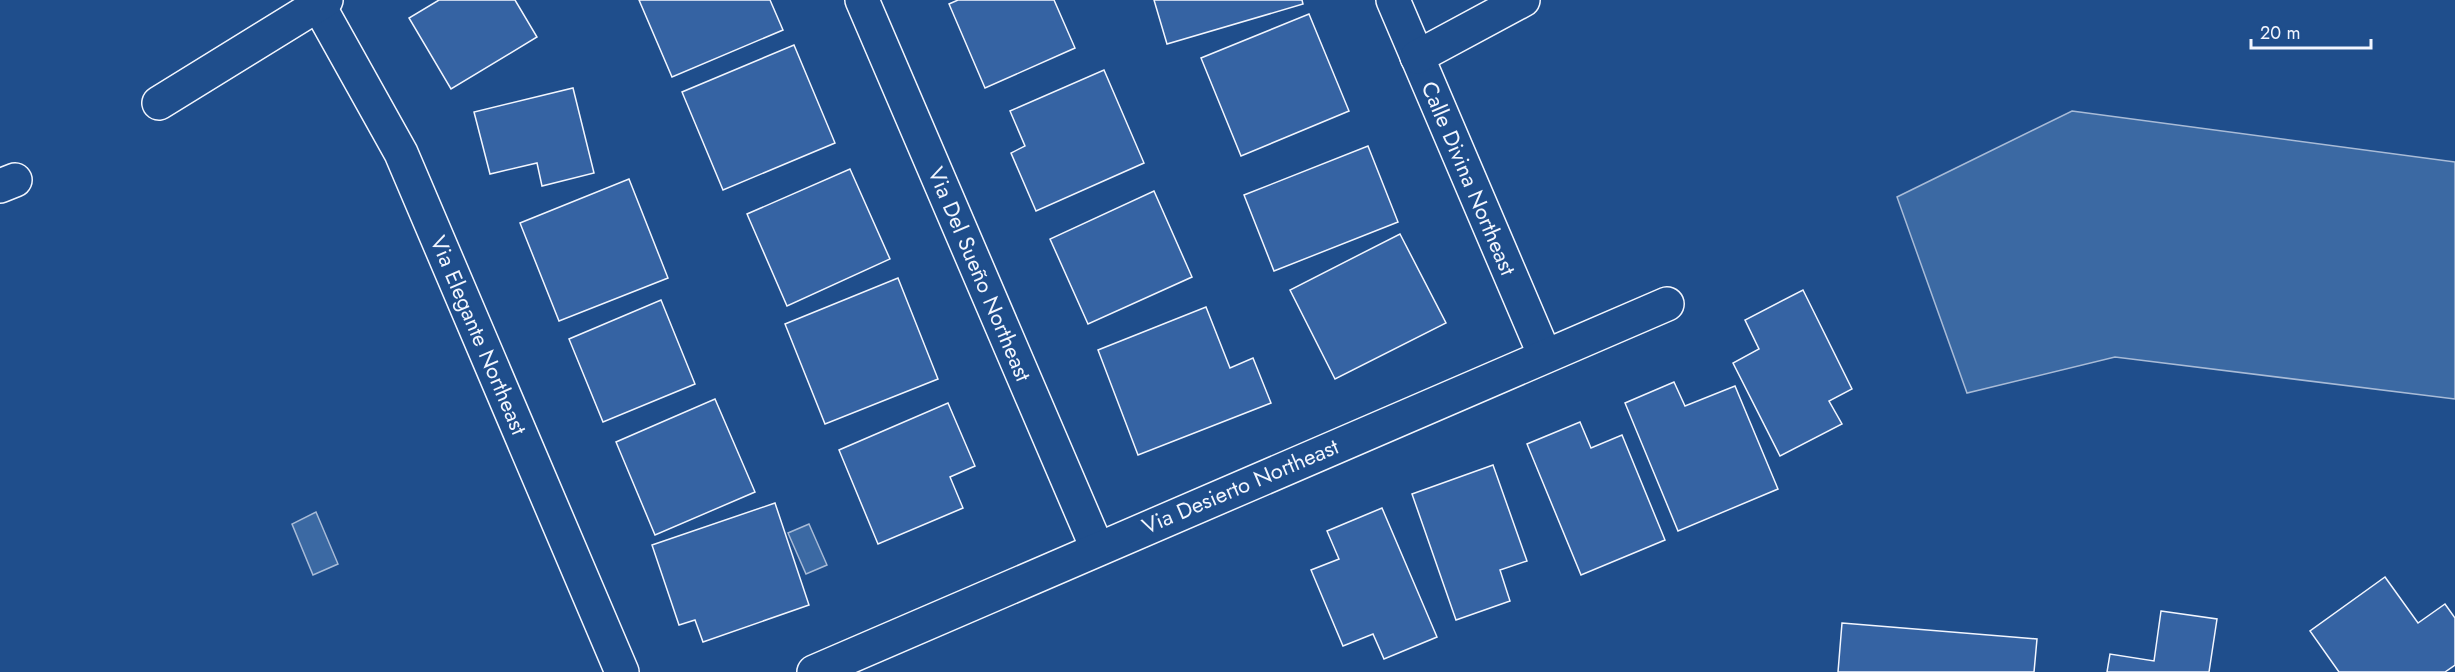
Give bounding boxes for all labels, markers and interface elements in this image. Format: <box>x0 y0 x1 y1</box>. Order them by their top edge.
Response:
scale bar <box>2251 12 2371 50</box>
text: 20 m <box>2260 20 2300 46</box>
street label: Calle Divina Northeast <box>1414 76 1525 281</box>
street label: Via Del Sueño Northeast <box>920 162 1040 387</box>
street label: Via Elegante Northeast <box>423 231 536 440</box>
street label: Via Desierto Northeast <box>1137 430 1344 542</box>

